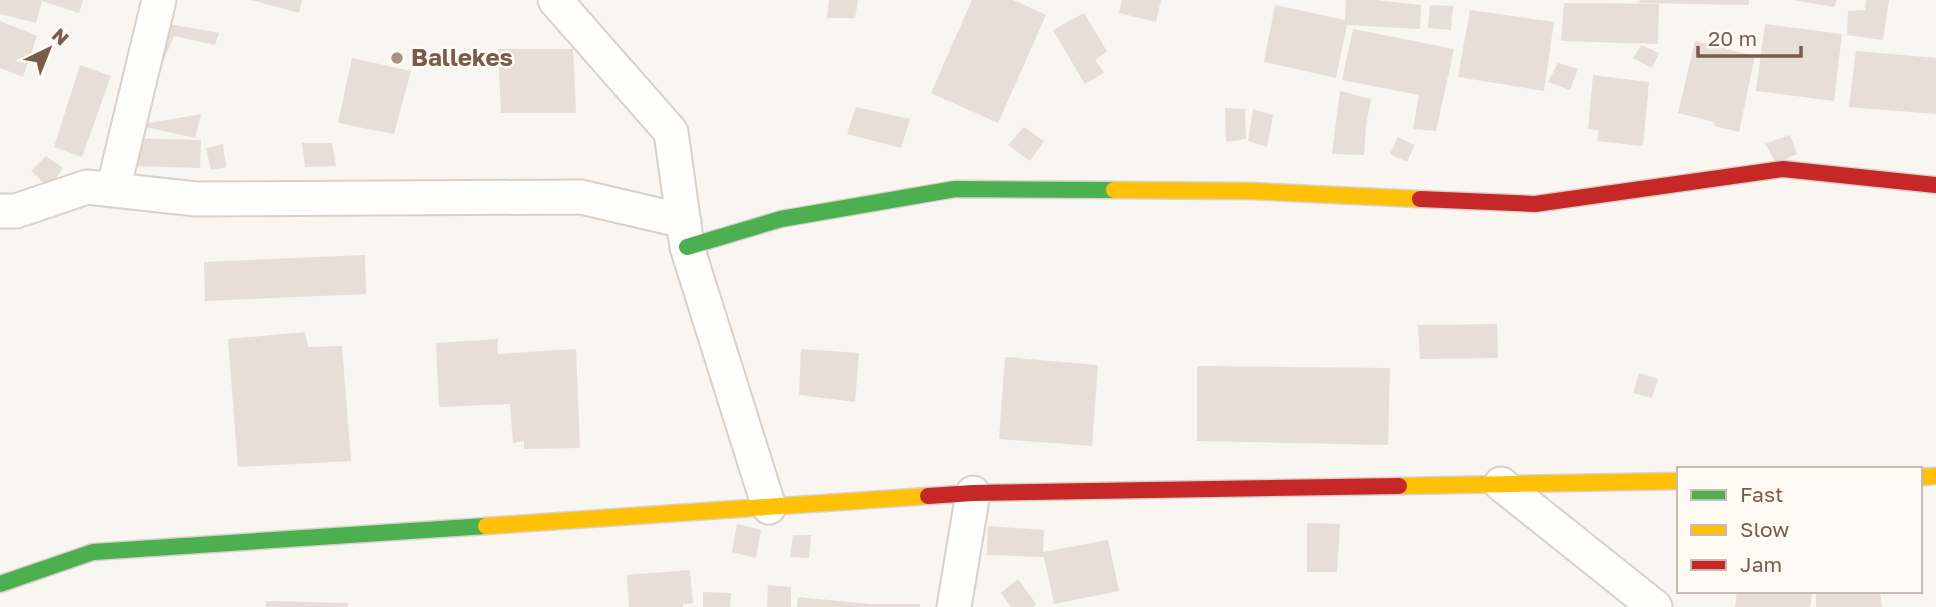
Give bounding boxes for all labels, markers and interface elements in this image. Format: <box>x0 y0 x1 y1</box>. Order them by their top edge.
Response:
north arrow <box>14 14 84 84</box>
scale bar <box>1698 14 1801 58</box>
text: N <box>48 23 74 50</box>
text: 20 m <box>1708 25 1757 51</box>
place label: Ballekes <box>411 42 513 71</box>
marker: Ballekes <box>389 50 405 66</box>
legend <box>1677 467 1922 593</box>
text: Fast <box>1740 481 1783 507</box>
text: Slow <box>1740 516 1789 542</box>
text: Jam <box>1740 551 1782 577</box>

